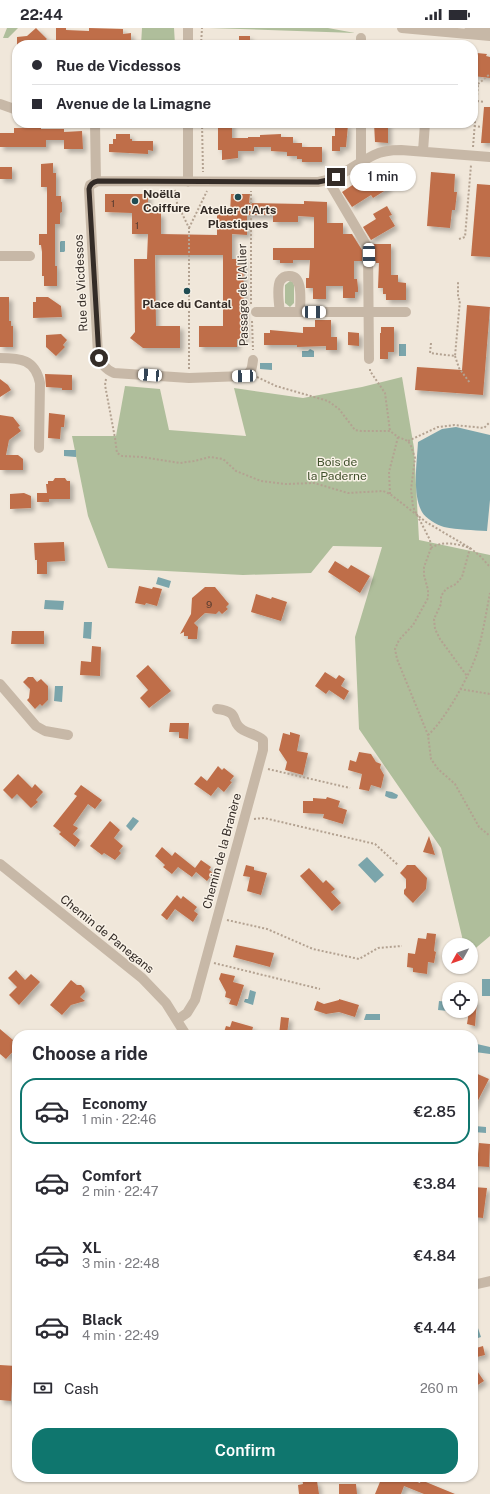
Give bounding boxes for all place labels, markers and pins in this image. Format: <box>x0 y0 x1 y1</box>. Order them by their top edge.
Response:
place label: Noëlla Coiffure <box>143 187 190 215</box>
marker: Atelier d'Arts Plastiques <box>233 192 243 202</box>
marker: Noëlla Coiffure <box>130 196 140 206</box>
place label: Atelier d'Arts Plastiques <box>200 203 276 231</box>
marker: Place du Cantal <box>182 286 192 296</box>
place label: Place du Cantal <box>142 297 232 311</box>

